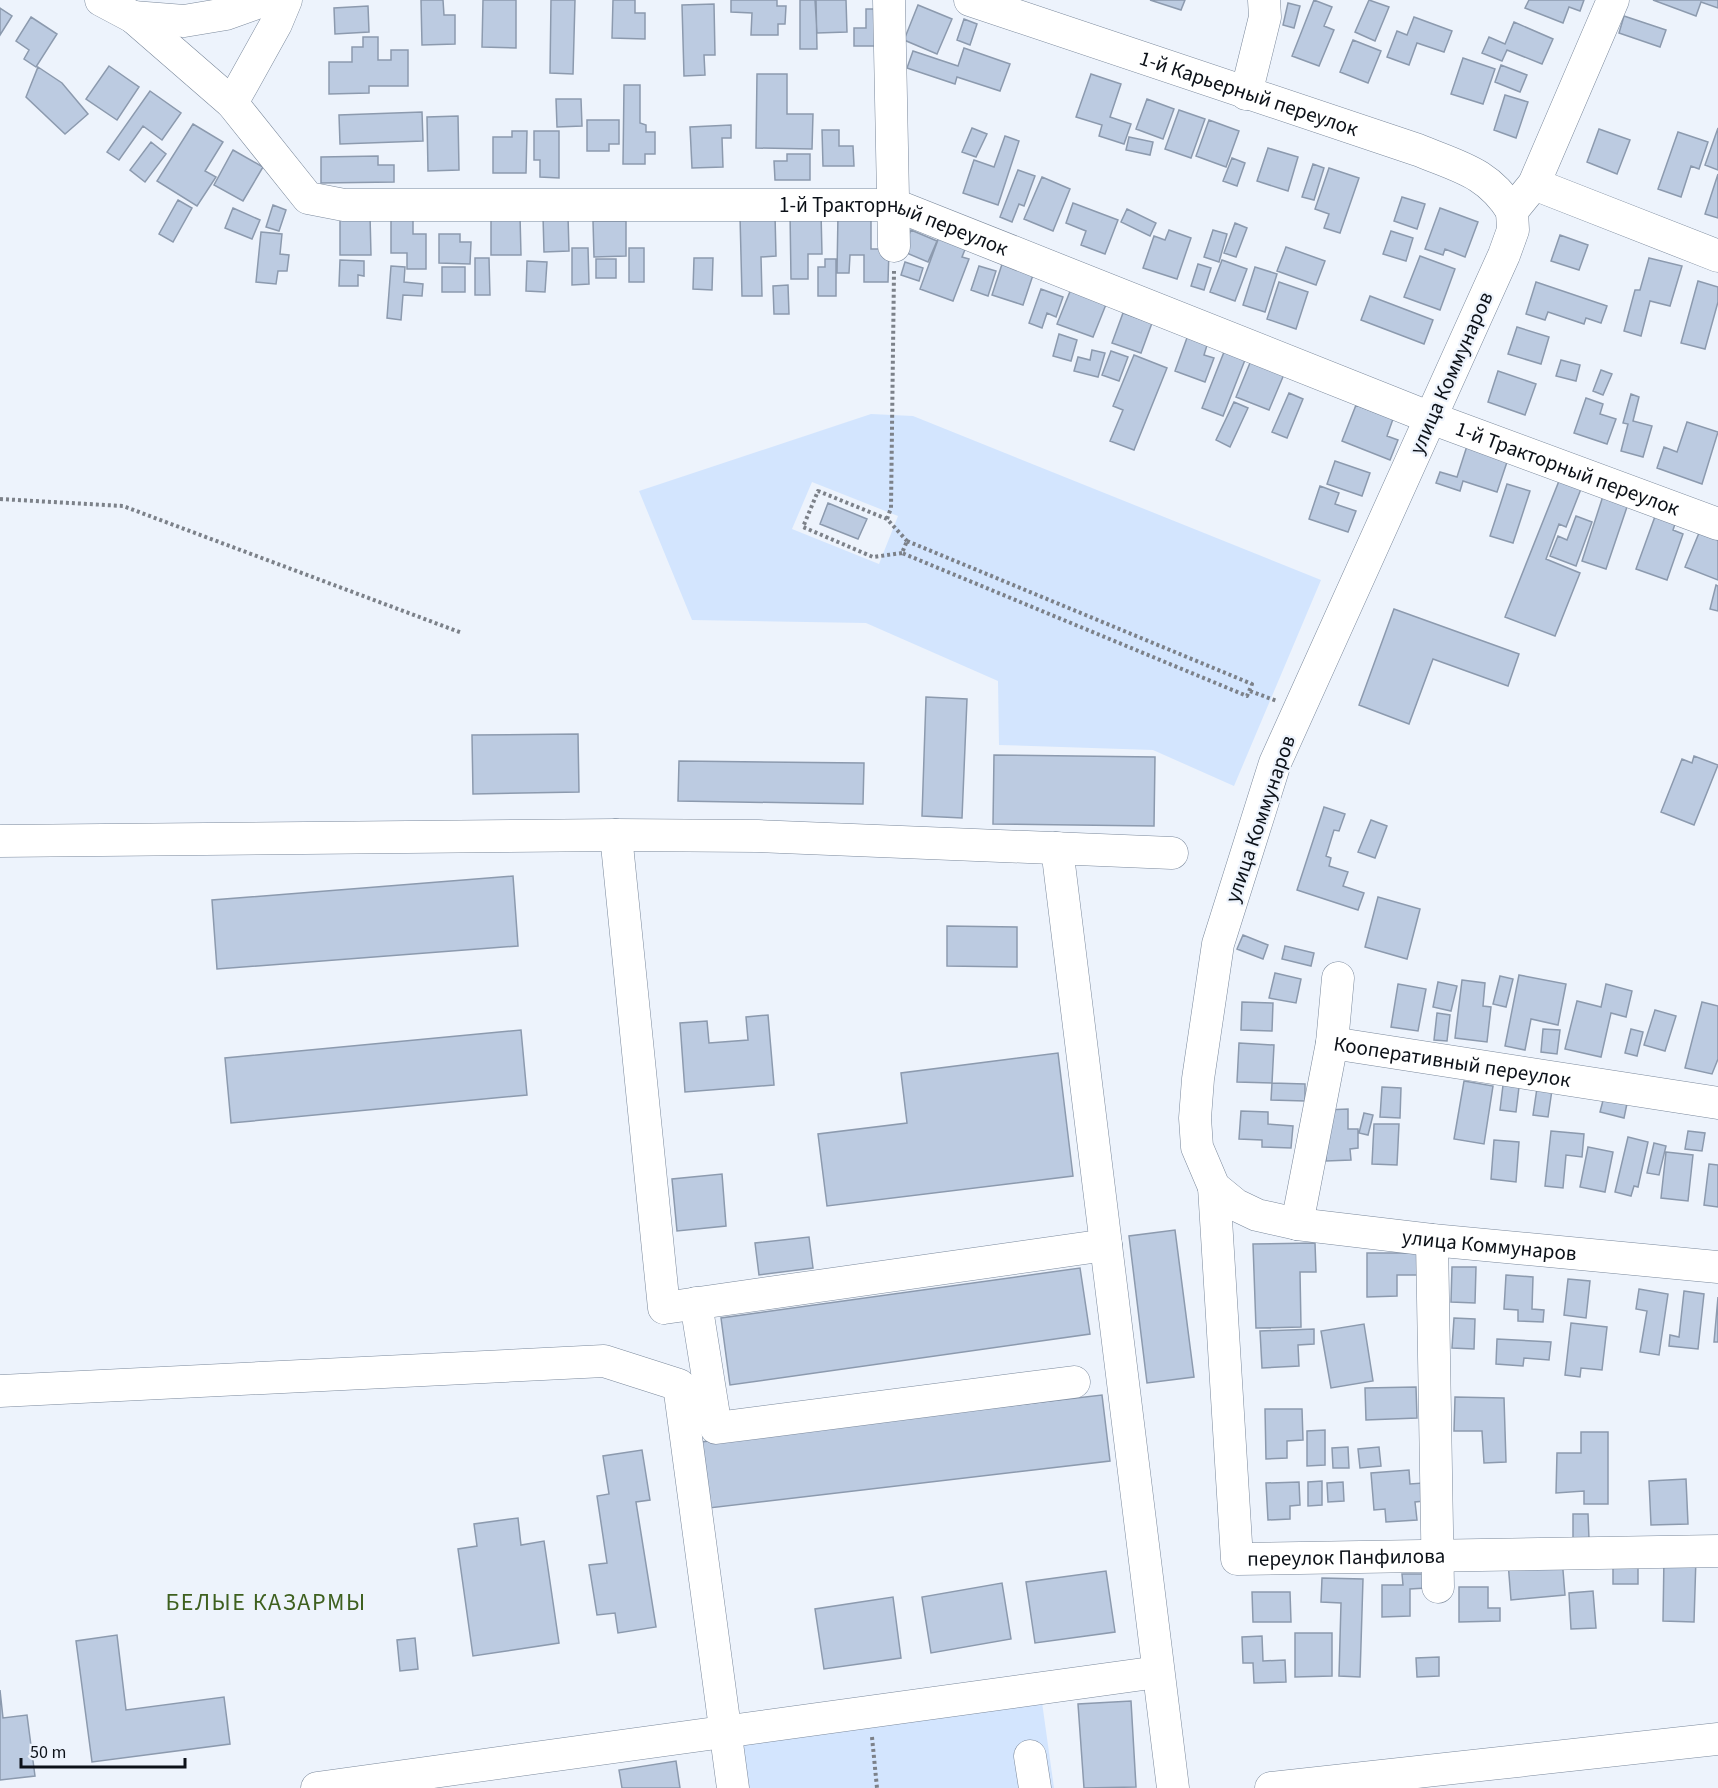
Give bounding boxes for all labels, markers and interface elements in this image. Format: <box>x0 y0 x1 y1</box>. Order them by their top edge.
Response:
street label: 1-й Карьерный переулок <box>1136 43 1363 144</box>
street label: 1-й Тракторный переулок <box>779 190 1013 264</box>
street label: улица Коммунаров <box>1402 287 1500 459</box>
street label: 1-й Тракторный переулок <box>1451 413 1684 524</box>
street label: улица Коммунаров <box>1217 731 1303 907</box>
street label: Кооперативный переулок <box>1332 1028 1573 1095</box>
street label: улица Коммунаров <box>1400 1222 1578 1269</box>
street label: переулок Панфилова <box>1247 1541 1446 1574</box>
district label: БЕЛЫЕ КАЗАРМЫ <box>165 1585 367 1620</box>
scale bar <box>21 1731 184 1769</box>
text: 50 m <box>30 1740 66 1765</box>

